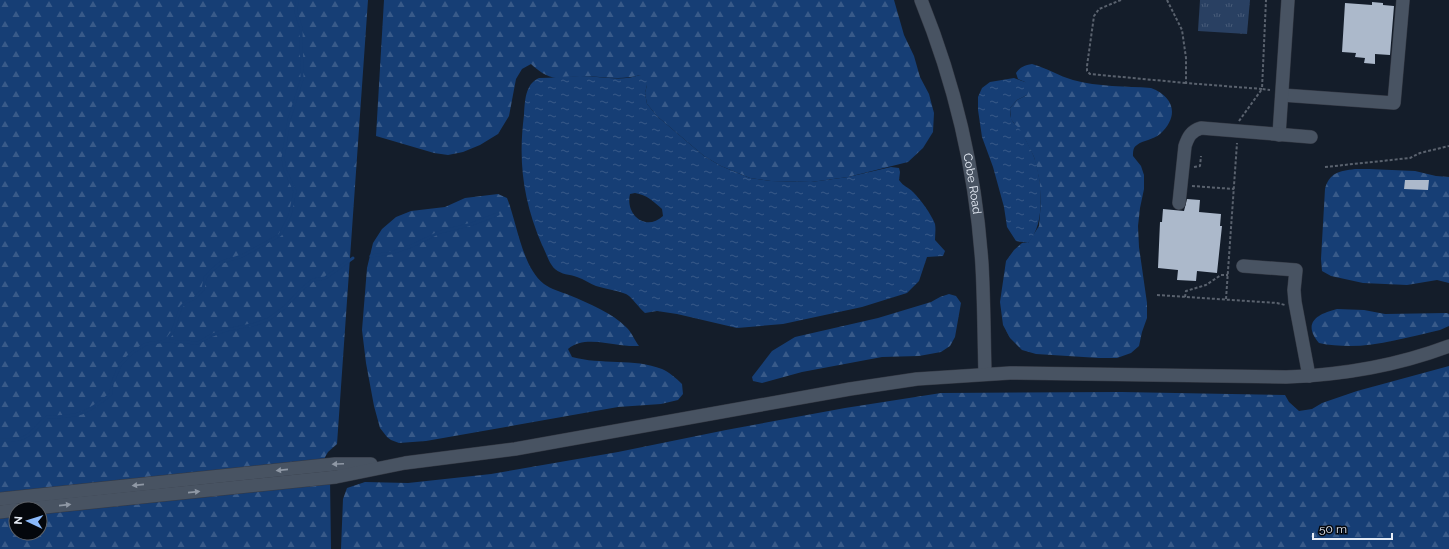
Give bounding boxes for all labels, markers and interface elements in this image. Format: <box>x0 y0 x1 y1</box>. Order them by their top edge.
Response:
street label: Cobe Road <box>960 152 984 215</box>
one-way arrow <box>332 461 344 468</box>
one-way arrow <box>276 467 288 473</box>
one-way arrow <box>132 481 144 488</box>
one-way arrow <box>188 488 200 495</box>
north arrow <box>8 501 48 541</box>
one-way arrow <box>59 502 71 508</box>
scale bar <box>1313 515 1392 541</box>
text: N <box>12 516 25 525</box>
text: 50 m <box>1319 522 1347 536</box>

